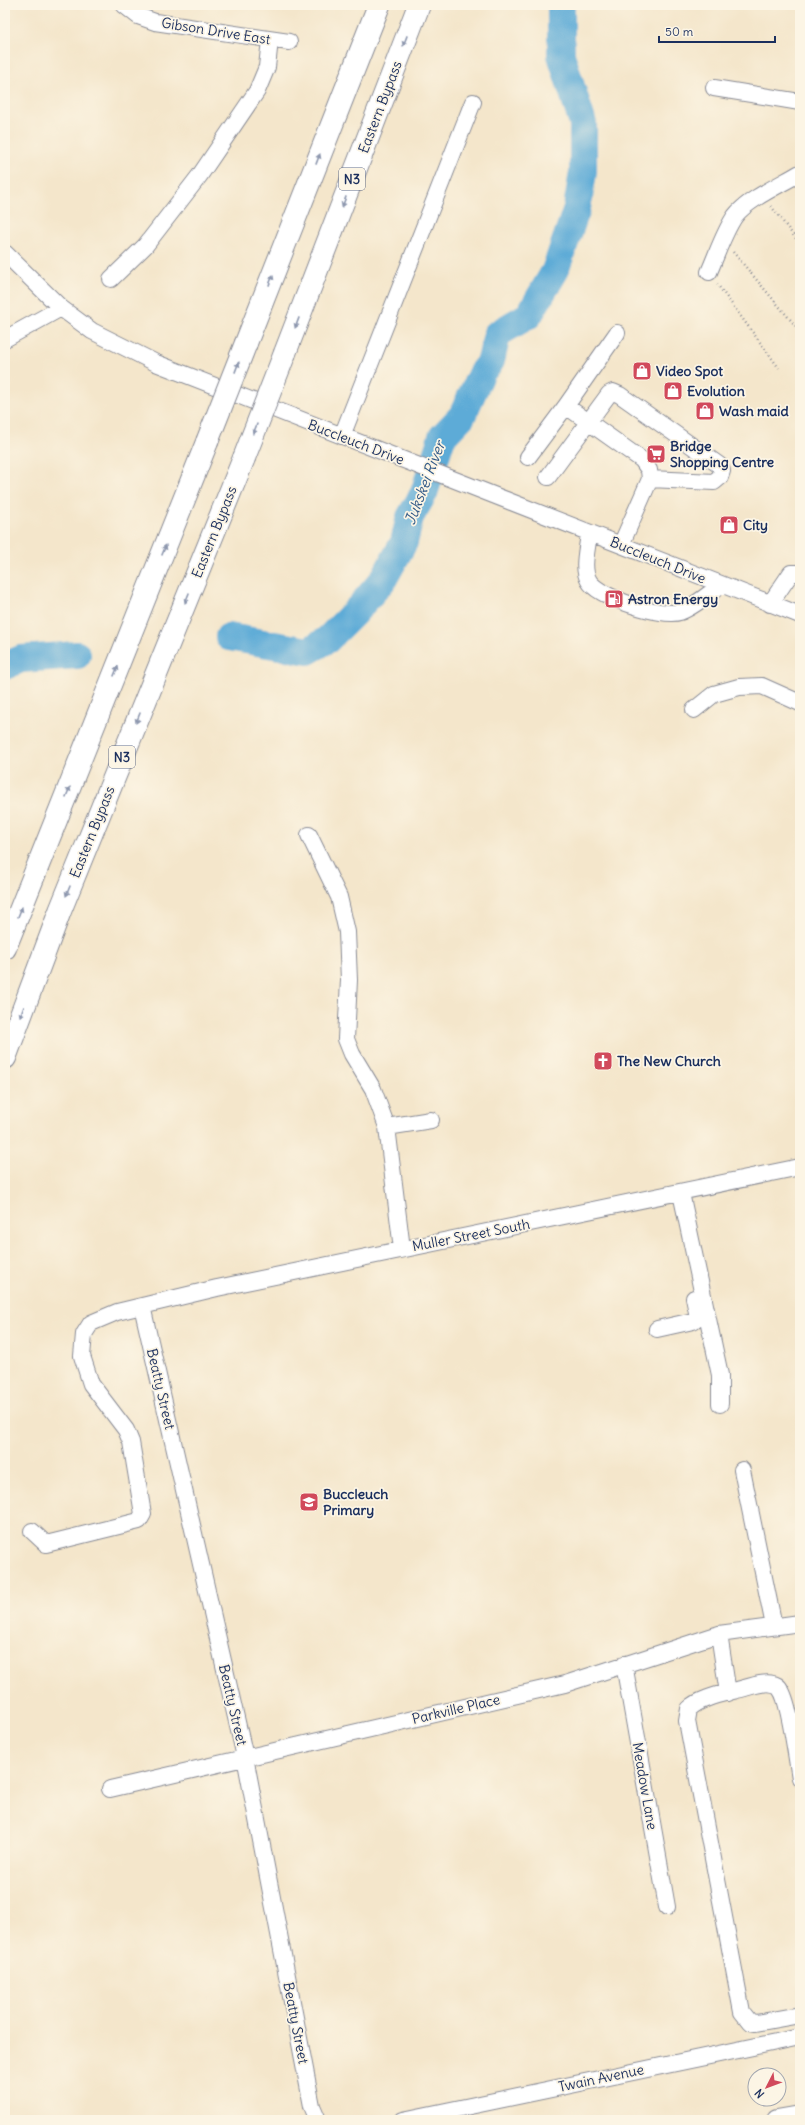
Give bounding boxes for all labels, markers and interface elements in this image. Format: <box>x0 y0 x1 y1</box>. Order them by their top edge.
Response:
street label: Gibson Drive East <box>160 13 272 49</box>
scale bar <box>659 18 775 44</box>
text: 50 m <box>665 24 694 39</box>
one-way arrow <box>402 36 408 48</box>
street label: Eastern Bypass <box>354 58 406 156</box>
one-way arrow <box>316 153 322 165</box>
road number: N3 <box>339 168 365 190</box>
one-way arrow <box>340 196 346 208</box>
one-way arrow <box>268 274 274 286</box>
one-way arrow <box>293 318 299 330</box>
one-way arrow <box>234 360 240 372</box>
shop icon: Video Spot <box>631 360 653 382</box>
place label: Video Spot <box>656 362 723 380</box>
shop icon: Evolution <box>662 380 684 402</box>
place label: Evolution <box>687 382 745 400</box>
shop icon: Wash maid <box>694 400 716 422</box>
place label: Wash maid <box>719 402 789 420</box>
street label: Buccleuch Drive <box>305 415 407 469</box>
one-way arrow <box>252 423 258 435</box>
water label: Jukskei River <box>400 437 450 527</box>
place label: Bridge Shopping Centre <box>670 437 774 471</box>
supermarket icon: Bridge Shopping Centre <box>645 443 667 465</box>
street label: Eastern Bypass <box>187 483 241 581</box>
shop icon: City <box>718 514 740 536</box>
place label: City <box>743 516 768 534</box>
street label: Buccleuch Drive <box>607 533 709 587</box>
one-way arrow <box>161 545 167 556</box>
fuel station icon: Astron Energy <box>603 588 625 610</box>
place label: Astron Energy <box>628 590 718 608</box>
one-way arrow <box>184 592 190 603</box>
one-way arrow <box>113 665 119 676</box>
one-way arrow <box>135 713 141 724</box>
road number: N3 <box>109 746 135 768</box>
street label: Eastern Bypass <box>65 783 119 881</box>
one-way arrow <box>65 785 71 797</box>
one-way arrow <box>65 885 71 896</box>
one-way arrow <box>17 906 23 918</box>
one-way arrow <box>19 1007 25 1019</box>
church icon: The New Church <box>592 1050 614 1072</box>
place label: The New Church <box>617 1052 721 1070</box>
street label: Muller Street South <box>411 1215 531 1255</box>
street label: Beatty Street <box>143 1347 179 1432</box>
place label: Buccleuch Primary <box>323 1485 388 1519</box>
school or university icon: Buccleuch Primary <box>298 1491 320 1513</box>
street label: Beatty Street <box>215 1663 251 1748</box>
street label: Parkville Place <box>410 1690 502 1728</box>
street label: Meadow Lane <box>628 1741 662 1831</box>
street label: Beatty Street <box>279 1981 313 2066</box>
street label: Twain Avenue <box>557 2060 645 2096</box>
north arrow <box>747 2067 787 2107</box>
text: N <box>752 2086 767 2101</box>

